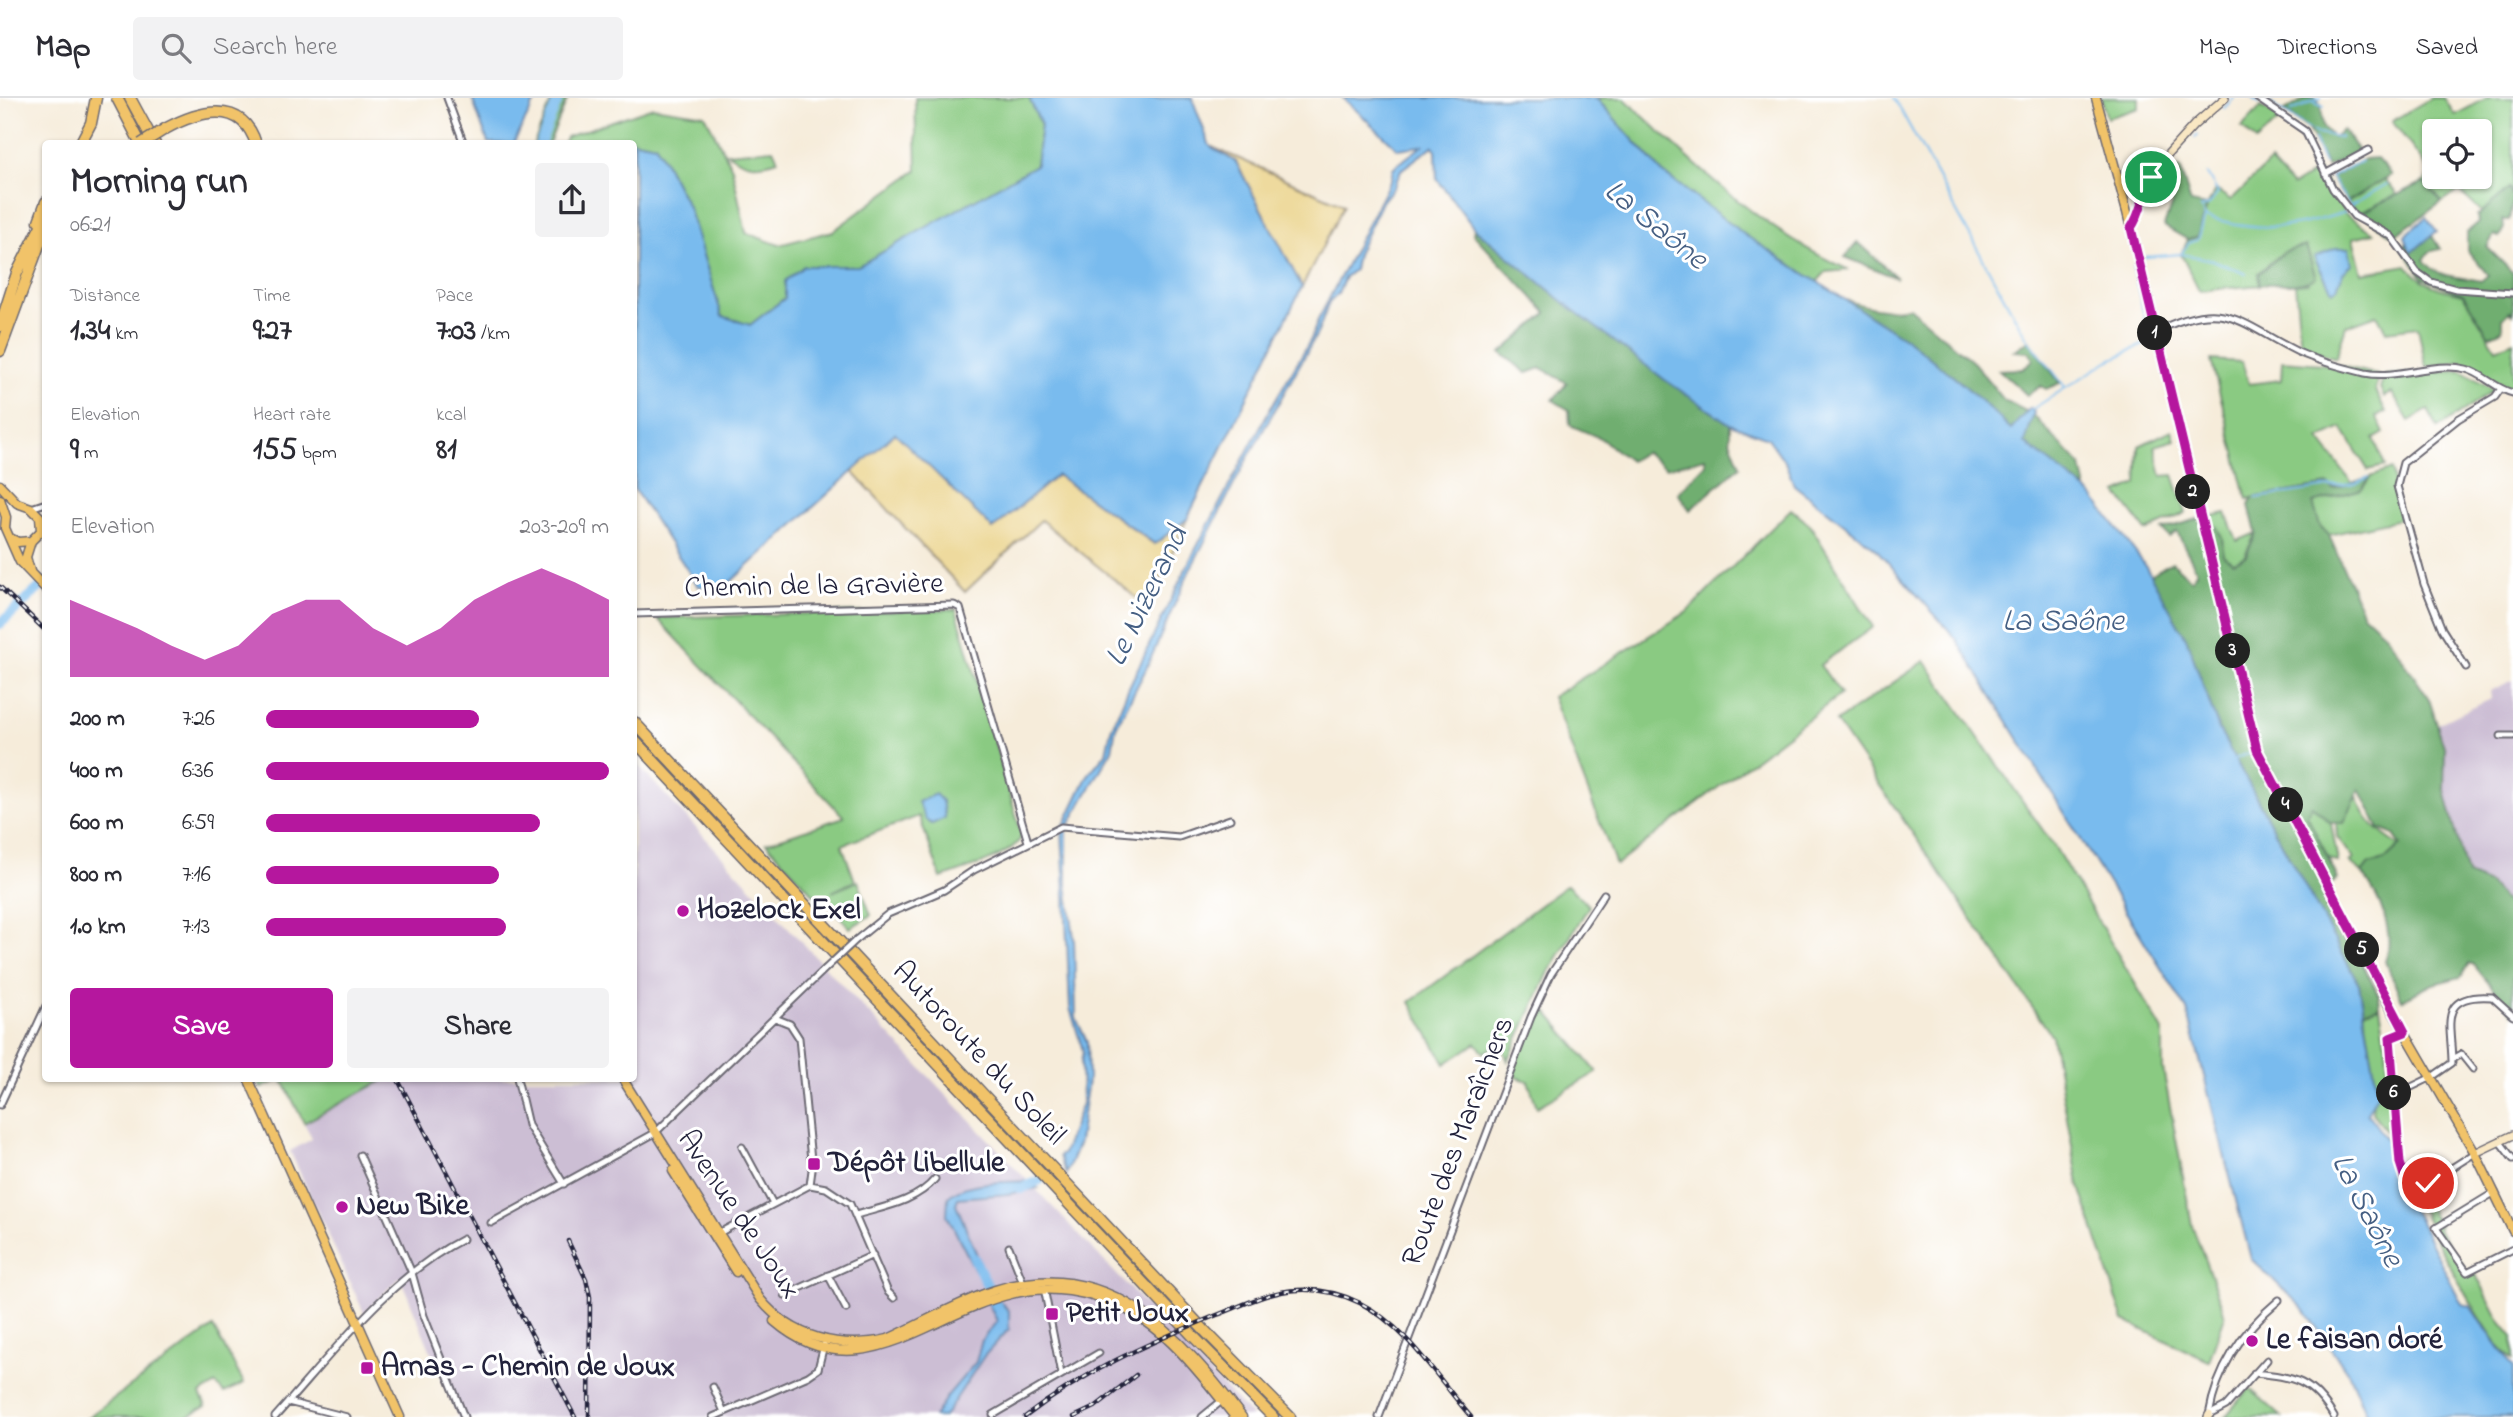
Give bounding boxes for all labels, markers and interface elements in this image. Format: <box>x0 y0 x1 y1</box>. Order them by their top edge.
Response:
search box <box>133 17 623 80</box>
text: Map <box>35 24 91 72</box>
icon: search <box>157 29 195 67</box>
text: Search here <box>213 29 337 67</box>
text: Map <box>2199 31 2240 66</box>
text: Directions <box>2278 31 2377 66</box>
text: Saved <box>2415 31 2478 66</box>
map controls <box>2422 119 2492 189</box>
button: locate <box>2422 119 2492 189</box>
pin <box>2121 147 2181 207</box>
text: Morning run <box>70 155 248 211</box>
icon: arrive <box>2132 158 2170 196</box>
button: share <box>535 163 609 237</box>
water label: La Saône <box>1593 169 1718 284</box>
text: 06:21 <box>70 209 111 242</box>
text: Distance <box>70 283 140 310</box>
text: Time <box>253 283 291 310</box>
text: Pace <box>436 283 473 310</box>
text: 1.34 <box>70 310 110 354</box>
text: 9:27 <box>253 310 292 354</box>
text: 7:03 <box>436 310 476 354</box>
pin: 1 <box>2138 316 2172 350</box>
text: 1 <box>2151 319 2158 346</box>
text: km <box>110 321 138 348</box>
text: /km <box>476 321 510 348</box>
text: Elevation <box>70 402 140 429</box>
text: Heart rate <box>253 402 331 429</box>
text: kcal <box>436 402 466 429</box>
text: 9 <box>70 429 79 473</box>
text: 155 <box>253 429 297 473</box>
text: 81 <box>436 429 457 473</box>
text: m <box>79 440 99 467</box>
text: bpm <box>297 440 337 467</box>
pin: 2 <box>2176 474 2210 510</box>
text: 2 <box>2188 478 2197 505</box>
text: Elevation <box>70 511 155 544</box>
text: 203–209 m <box>520 511 609 544</box>
water label: Le Nizerand <box>1094 518 1202 675</box>
street label: Chemin de la Gravière <box>684 563 944 611</box>
water label: La Saône <box>2002 599 2126 646</box>
pin: 3 <box>2216 634 2250 668</box>
text: 3 <box>2229 637 2236 664</box>
text: 200 m <box>70 703 125 736</box>
text: 7:26 <box>182 703 215 736</box>
text: 400 m <box>70 755 123 788</box>
text: 6:36 <box>182 755 214 788</box>
pin: 4 <box>2268 788 2304 822</box>
text: 4 <box>2282 791 2289 818</box>
text: 600 m <box>70 807 124 840</box>
text: 6:59 <box>182 807 214 840</box>
text: 800 m <box>70 859 122 892</box>
text: 7:16 <box>182 859 211 892</box>
place label: Hozelock Exel <box>697 889 861 933</box>
marker: Hozelock Exel <box>675 903 691 919</box>
text: 1.0 km <box>70 911 126 944</box>
text: 7:13 <box>182 911 210 944</box>
pin: 5 <box>2344 932 2380 968</box>
text: 5 <box>2356 936 2367 963</box>
street label: Autoroute du Soleil <box>881 952 1075 1156</box>
button: Save <box>70 988 333 1068</box>
button: Share <box>347 988 609 1068</box>
street label: Route des Maraîchers <box>1391 1011 1527 1273</box>
pin: 6 <box>2376 1076 2412 1110</box>
text: 6 <box>2389 1079 2398 1106</box>
street label: Avenue de Joux <box>665 1122 811 1308</box>
place label: Dépôt Libellule <box>826 1142 1006 1186</box>
water label: La Saône <box>2317 1146 2415 1277</box>
pin <box>2398 1153 2458 1213</box>
marker: Dépôt Libellule <box>806 1156 822 1172</box>
icon: check <box>2409 1164 2447 1202</box>
place label: New Bike <box>356 1185 471 1229</box>
marker: New Bike <box>334 1199 350 1215</box>
place label: Petit Joux <box>1066 1292 1189 1336</box>
marker: Petit Joux <box>1044 1306 1060 1322</box>
place label: Le faisan doré <box>2266 1319 2444 1363</box>
marker: Le faisan doré <box>2244 1333 2260 1349</box>
place label: Arnas - Chemin de Joux <box>381 1346 675 1390</box>
marker: Arnas - Chemin de Joux <box>359 1360 375 1376</box>

